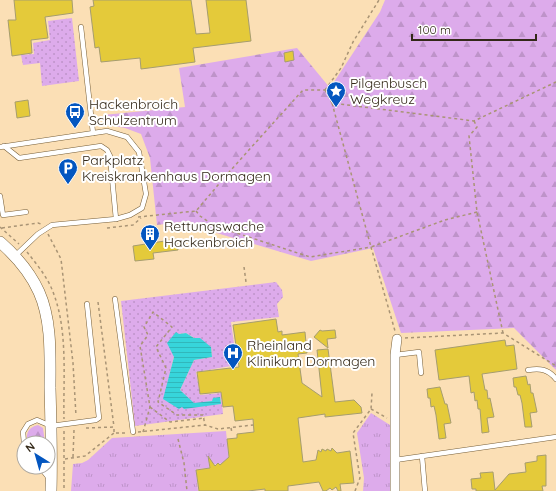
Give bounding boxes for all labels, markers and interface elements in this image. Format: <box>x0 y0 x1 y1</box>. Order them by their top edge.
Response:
scale bar <box>412 16 536 42</box>
text: 100 m <box>418 22 451 37</box>
place label: Pilgenbusch Wegkreuz <box>350 74 427 108</box>
place icon: Pilgenbusch Wegkreuz <box>325 80 347 108</box>
place label: Hackenbroich Schulzentrum <box>89 95 178 129</box>
bus stop icon: Hackenbroich Schulzentrum <box>64 101 86 129</box>
place label: Parkplatz Kreiskrankenhaus Dormagen <box>82 151 271 185</box>
parking icon: Parkplatz Kreiskrankenhaus Dormagen <box>57 157 79 185</box>
place label: Rettungswache Hackenbroich <box>164 217 264 251</box>
building icon: Rettungswache Hackenbroich <box>139 223 161 251</box>
place label: Rheinland Klinikum Dormagen <box>247 336 375 370</box>
hospital icon: Rheinland Klinikum Dormagen <box>222 342 244 370</box>
north arrow <box>16 435 56 475</box>
text: N <box>23 439 37 455</box>

